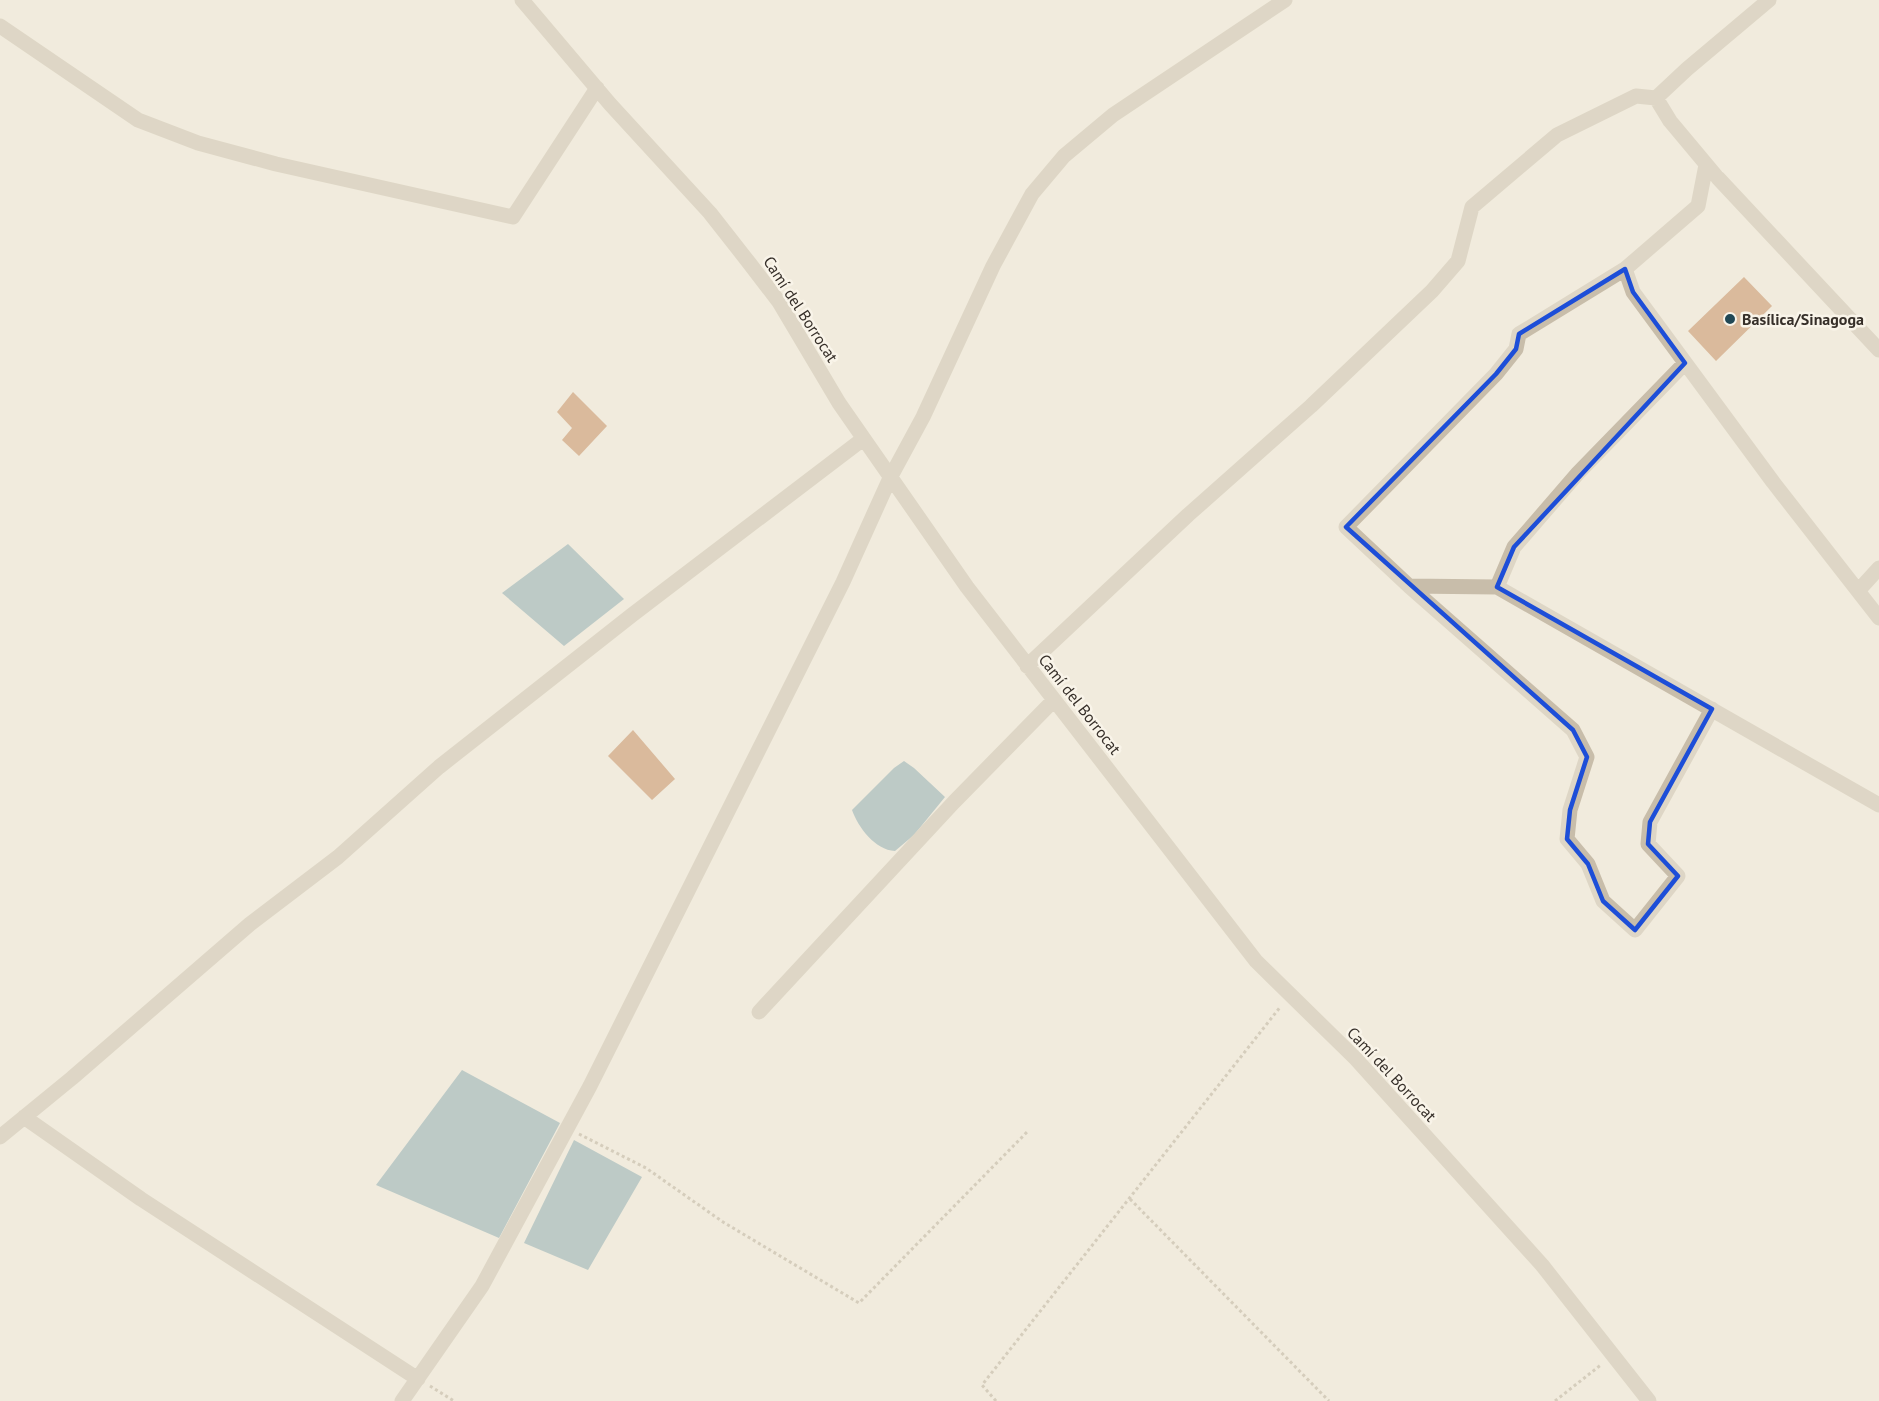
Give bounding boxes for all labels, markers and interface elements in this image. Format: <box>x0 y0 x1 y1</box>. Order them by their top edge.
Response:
street label: Camí del Borrocat <box>759 252 843 366</box>
place label: Basílica/Sinagoga <box>1742 309 1864 329</box>
marker: Basílica/Sinagoga <box>1723 312 1737 326</box>
street label: Camí del Borrocat <box>1035 650 1126 759</box>
street label: Camí del Borrocat <box>1343 1023 1441 1126</box>

